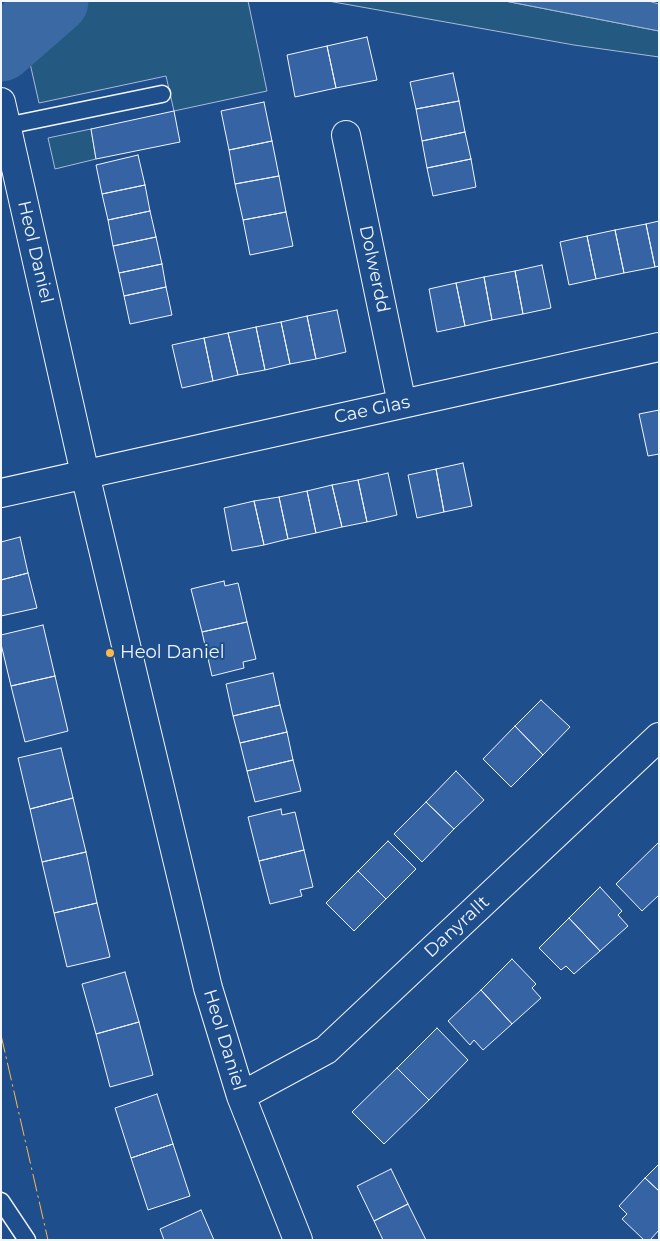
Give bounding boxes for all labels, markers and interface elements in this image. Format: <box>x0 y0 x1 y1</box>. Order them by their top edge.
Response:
street label: Heol Daniel <box>13 199 57 305</box>
street label: Dolwerdd <box>354 223 394 315</box>
street label: Cae Glas <box>332 391 412 429</box>
place label: Heol Daniel <box>120 642 225 664</box>
marker: Heol Daniel <box>104 647 116 659</box>
street label: Danyrallt <box>420 891 494 963</box>
street label: Heol Daniel <box>198 987 250 1093</box>

